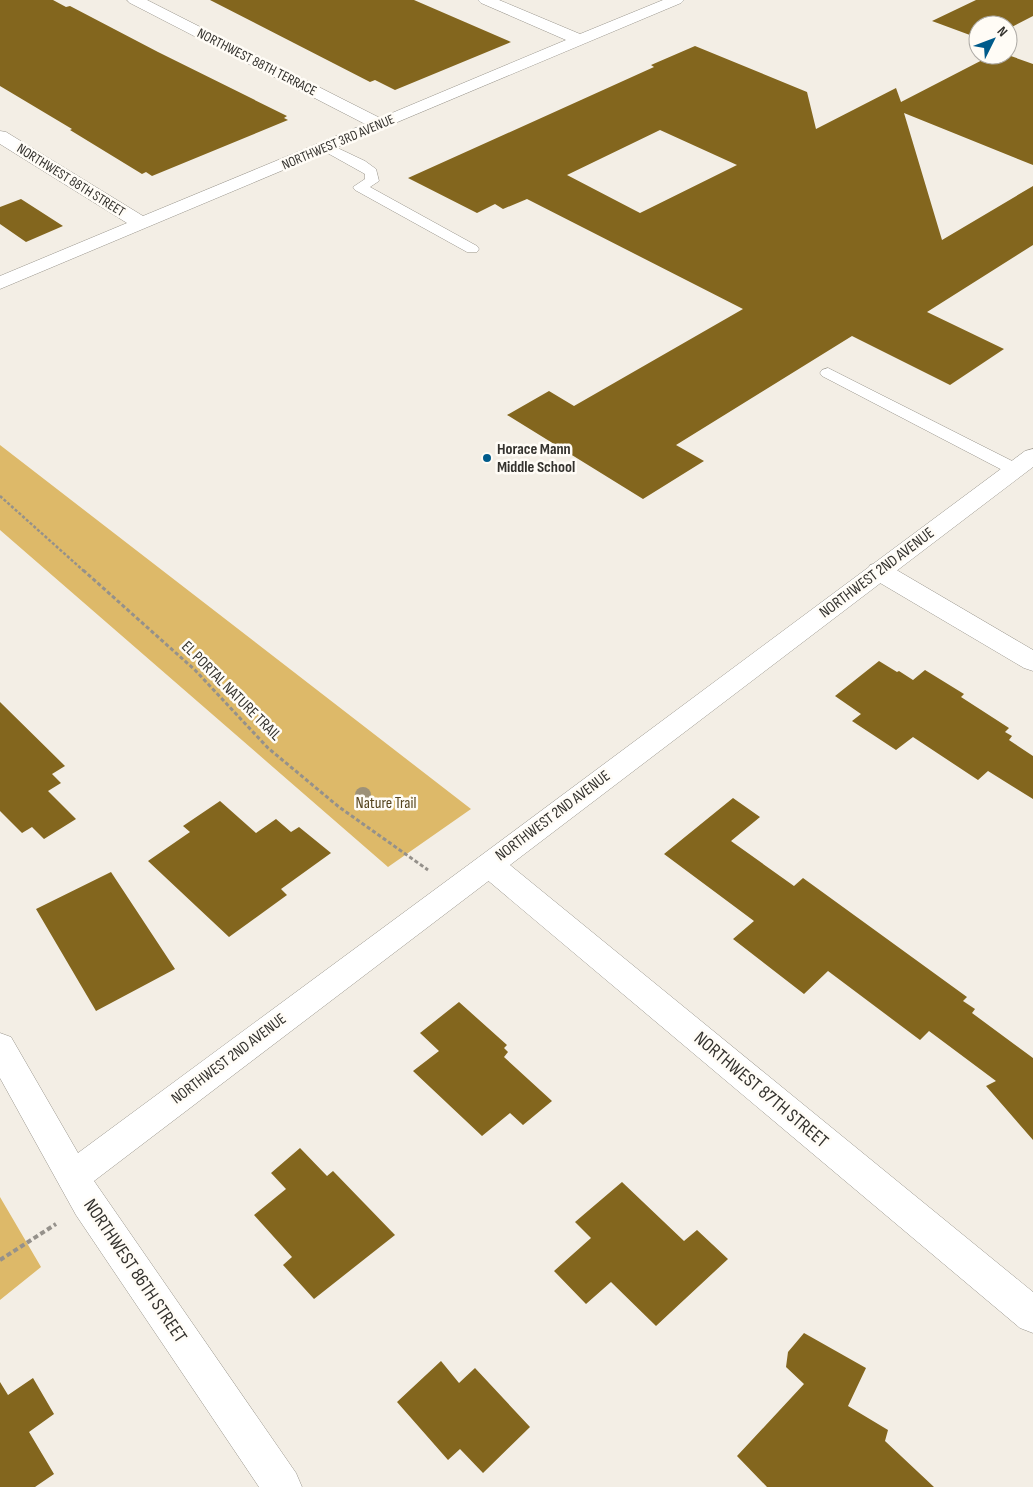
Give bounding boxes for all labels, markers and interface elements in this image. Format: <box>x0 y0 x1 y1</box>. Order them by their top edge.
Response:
north arrow <box>968 15 1018 65</box>
text: N <box>993 23 1011 40</box>
street label: NORTHWEST 88TH TERRACE <box>194 25 320 100</box>
street label: NORTHWEST 3RD AVENUE <box>279 111 397 173</box>
street label: NORTHWEST 88TH STREET <box>14 140 128 220</box>
place label: Horace Mann Middle School <box>497 440 575 477</box>
marker: Horace Mann Middle School <box>481 452 493 464</box>
street label: NORTHWEST 2ND AVENUE <box>816 524 938 622</box>
street label: EL PORTAL NATURE TRAIL <box>177 637 285 745</box>
street label: NORTHWEST 2ND AVENUE <box>492 767 614 865</box>
park label: Nature Trail <box>356 794 416 813</box>
street label: NORTHWEST 2ND AVENUE <box>168 1010 290 1108</box>
street label: NORTHWEST 87TH STREET <box>689 1027 833 1153</box>
street label: NORTHWEST 86TH STREET <box>78 1195 192 1348</box>

